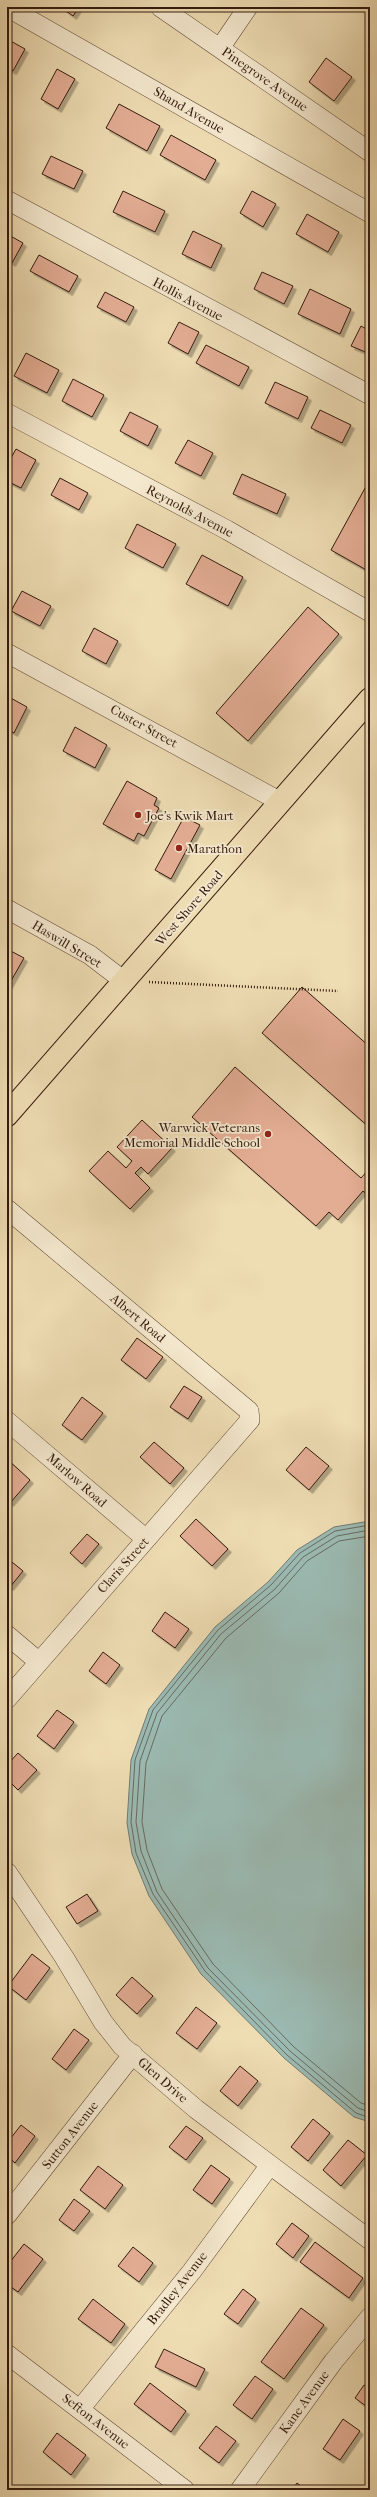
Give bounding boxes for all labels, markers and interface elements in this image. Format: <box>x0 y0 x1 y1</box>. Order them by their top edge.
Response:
street label: Pinegrove Avenue <box>219 44 311 115</box>
street label: Shand Avenue <box>151 84 228 137</box>
street label: Hollis Avenue <box>150 274 226 324</box>
street label: Reynolds Avenue <box>144 482 237 541</box>
street label: Custer Street <box>108 701 181 751</box>
place label: Joe's Kwik Mart <box>145 808 234 823</box>
marker: Joe's Kwik Mart <box>133 810 143 820</box>
place label: Marathon <box>187 841 243 856</box>
marker: Marathon <box>174 843 184 853</box>
street label: West Shore Road <box>152 867 226 949</box>
street label: Haswill Street <box>29 917 105 971</box>
place label: Warwick Veterans Memorial Middle School <box>124 1120 260 1150</box>
marker: Warwick Veterans Memorial Middle School <box>263 1129 273 1139</box>
street label: Albert Road <box>107 1290 169 1346</box>
street label: Marlow Road <box>44 1450 111 1511</box>
street label: Claris Street <box>94 1534 152 1596</box>
street label: Glen Drive <box>135 2054 191 2106</box>
street label: Sutton Avenue <box>39 2098 102 2172</box>
street label: Bradley Avenue <box>144 2248 210 2327</box>
street label: Kane Avenue <box>276 2367 332 2436</box>
street label: Sefton Avenue <box>60 2390 133 2452</box>

